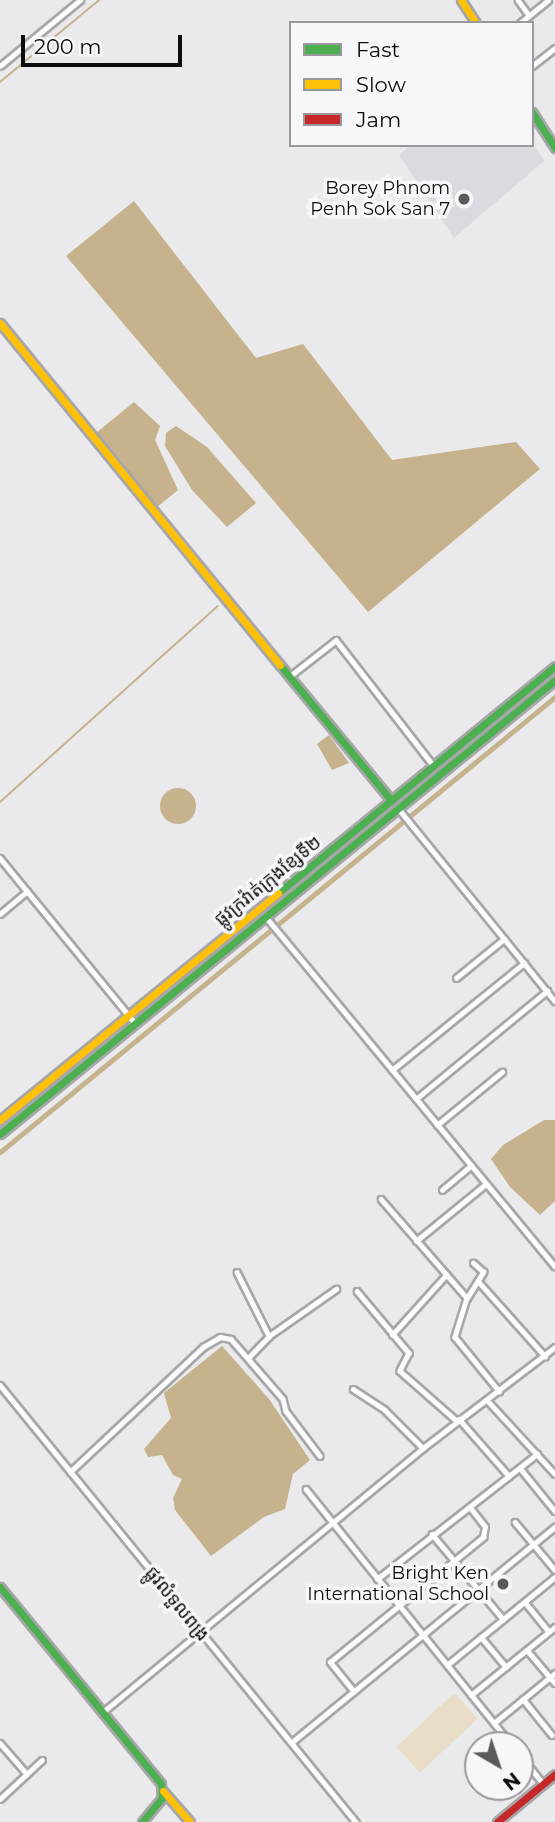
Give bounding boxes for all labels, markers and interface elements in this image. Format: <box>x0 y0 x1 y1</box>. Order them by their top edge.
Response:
scale bar <box>24 21 186 65</box>
legend <box>289 21 534 147</box>
text: 200 m <box>34 34 101 59</box>
text: Fast <box>356 37 400 62</box>
text: Slow <box>356 72 406 97</box>
text: Jam <box>356 107 401 132</box>
place label: Borey Phnom Penh Sok San 7 <box>310 178 450 220</box>
marker: Borey Phnom Penh Sok San 7 <box>456 191 472 207</box>
street label: ផ្លូវក្រវ៉ាត់ក្រុងខ្សែទី២ <box>210 831 326 931</box>
street label: ផ្លូវលំទួលពង្រ <box>140 1562 214 1646</box>
place label: Bright Ken International School <box>307 1563 489 1606</box>
marker: Bright Ken International School <box>495 1576 511 1592</box>
north arrow <box>464 1731 534 1801</box>
text: N <box>498 1767 524 1795</box>

